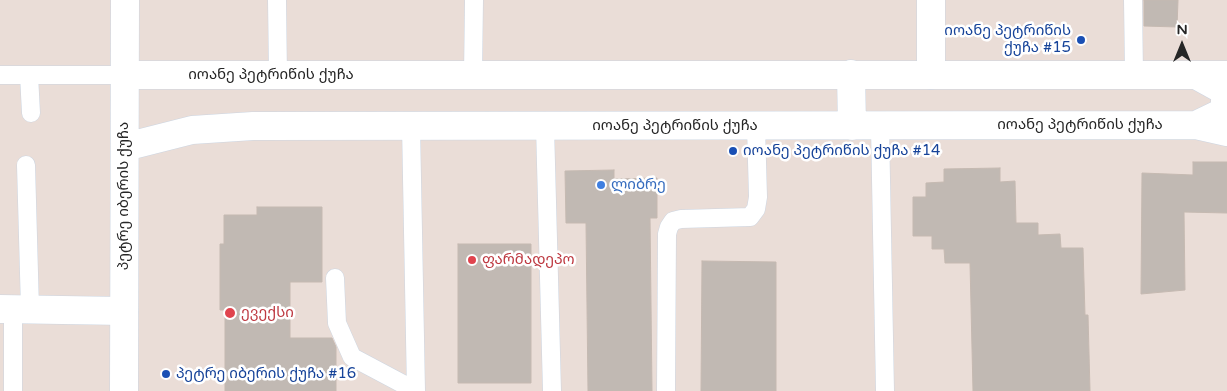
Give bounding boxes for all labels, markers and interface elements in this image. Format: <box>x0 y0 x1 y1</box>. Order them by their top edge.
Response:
north arrow <box>1157 20 1207 70</box>
text: N <box>1176 21 1188 38</box>
place label: იოანე პეტრიწის ქუჩა #15 <box>944 22 1071 57</box>
marker: იოანე პეტრიწის ქუჩა #15 <box>1075 34 1087 46</box>
street label: იოანე პეტრიწის ქუჩა <box>188 66 354 84</box>
street label: იოანე პეტრიწის ქუჩა <box>997 116 1163 134</box>
street label: იოანე პეტრიწის ქუჩა <box>592 117 758 135</box>
street label: პეტრე იბერის ქუჩა <box>115 122 133 270</box>
place label: იოანე პეტრიწის ქუჩა #14 <box>743 142 940 160</box>
marker: იოანე პეტრიწის ქუჩა #14 <box>727 145 739 157</box>
place label: ლიბრე <box>611 176 666 194</box>
marker: ლიბრე <box>595 179 607 191</box>
place label: ფარმადეპო <box>482 251 575 269</box>
marker: ფარმადეპო <box>466 254 478 266</box>
place label: ევექსი <box>241 304 294 322</box>
marker: ევექსი <box>223 306 237 320</box>
place label: პეტრე იბერის ქუჩა #16 <box>176 365 356 383</box>
marker: პეტრე იბერის ქუჩა #16 <box>160 368 172 380</box>

